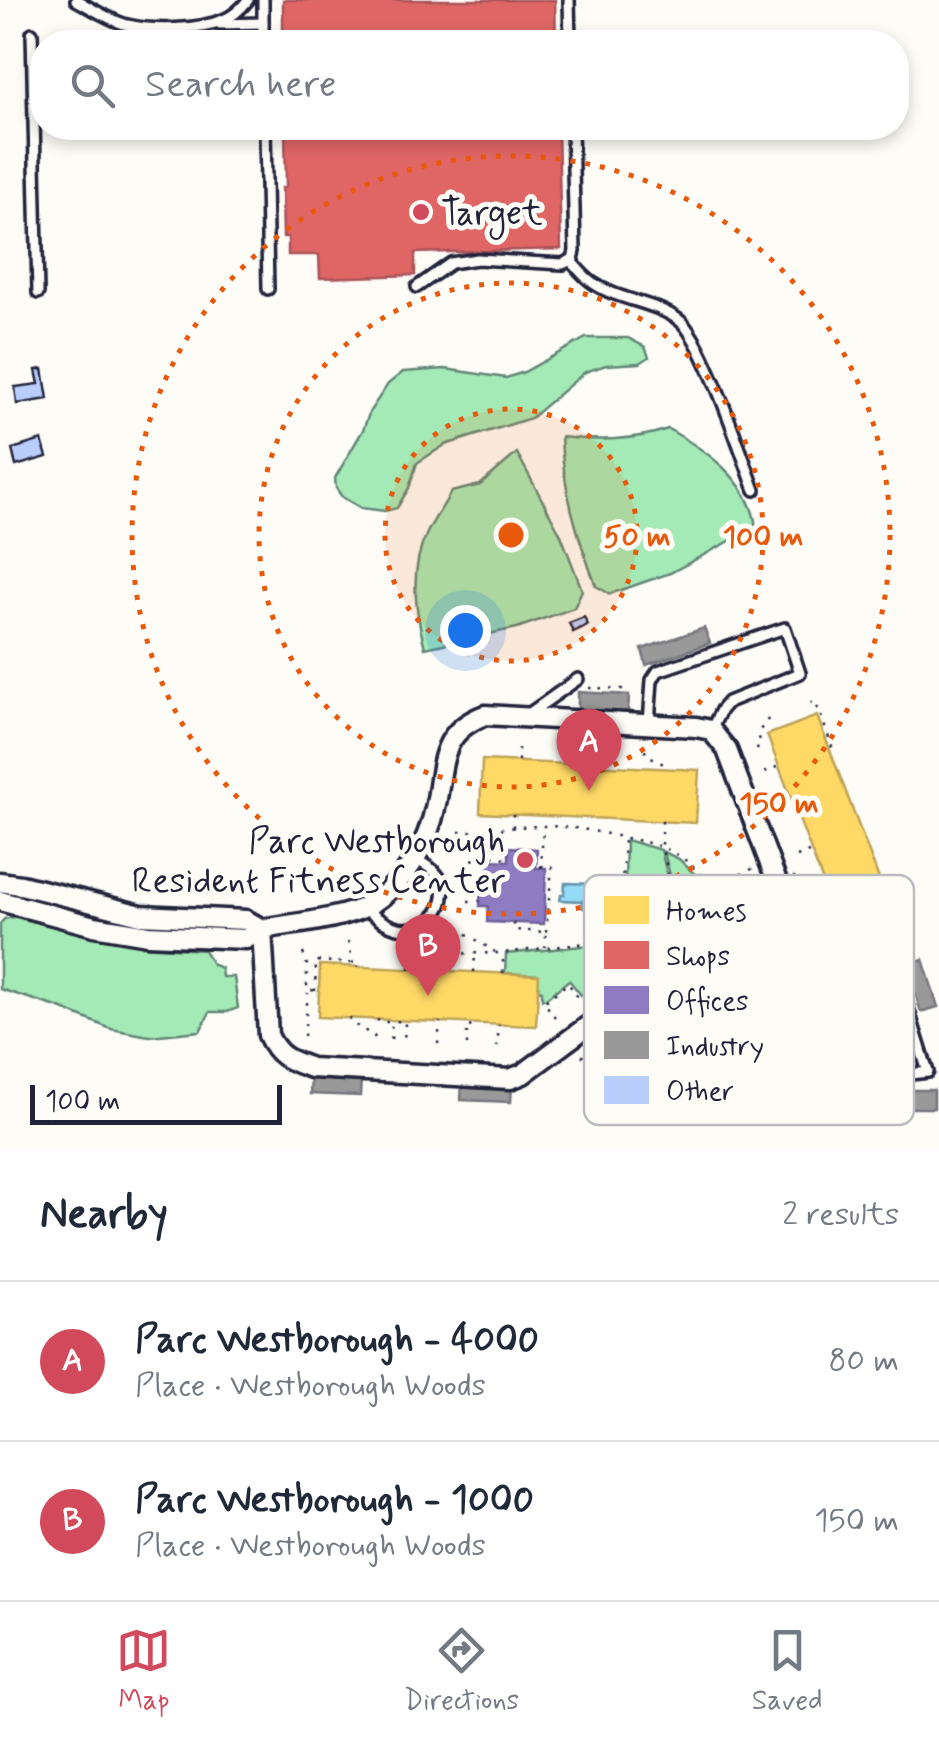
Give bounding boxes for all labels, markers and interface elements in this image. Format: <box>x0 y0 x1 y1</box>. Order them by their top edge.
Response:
search box <box>30 30 909 140</box>
icon: search <box>65 58 120 113</box>
text: Search here <box>145 61 336 110</box>
place label: Target <box>441 191 543 240</box>
marker: Target <box>410 201 432 223</box>
centre of rings <box>493 517 529 553</box>
text: 50 m <box>603 518 671 557</box>
text: 100 m <box>723 518 803 557</box>
your location <box>440 605 491 656</box>
pin: A <box>556 708 622 791</box>
text: 150 m <box>739 785 819 824</box>
place label: Parc Westborough Resident Fitness Center <box>132 819 506 905</box>
marker: Parc Westborough Resident Fitness Center <box>514 849 536 871</box>
legend <box>584 875 914 1125</box>
text: Homes <box>666 894 747 931</box>
pin: B <box>396 914 460 996</box>
text: Shops <box>666 939 730 976</box>
text: Offices <box>666 984 748 1021</box>
text: Industry <box>666 1029 764 1066</box>
text: Other <box>666 1074 734 1111</box>
scale bar <box>30 1080 282 1124</box>
text: 100 m <box>45 1084 120 1121</box>
text: Nearby <box>40 1188 168 1243</box>
text: 2 results <box>782 1194 899 1236</box>
text: Parc Westborough - 4000 <box>135 1316 539 1365</box>
text: A <box>62 1340 83 1382</box>
text: 80 m <box>829 1340 899 1382</box>
text: Place · Westborough Woods <box>135 1365 486 1407</box>
text: Parc Westborough - 1000 <box>135 1476 534 1525</box>
text: B <box>62 1500 83 1542</box>
text: 150 m <box>814 1500 899 1542</box>
text: Place · Westborough Woods <box>135 1525 486 1567</box>
tab: Map <box>116 1623 171 1720</box>
tab: Directions <box>404 1623 519 1720</box>
tab: Saved <box>752 1623 823 1720</box>

